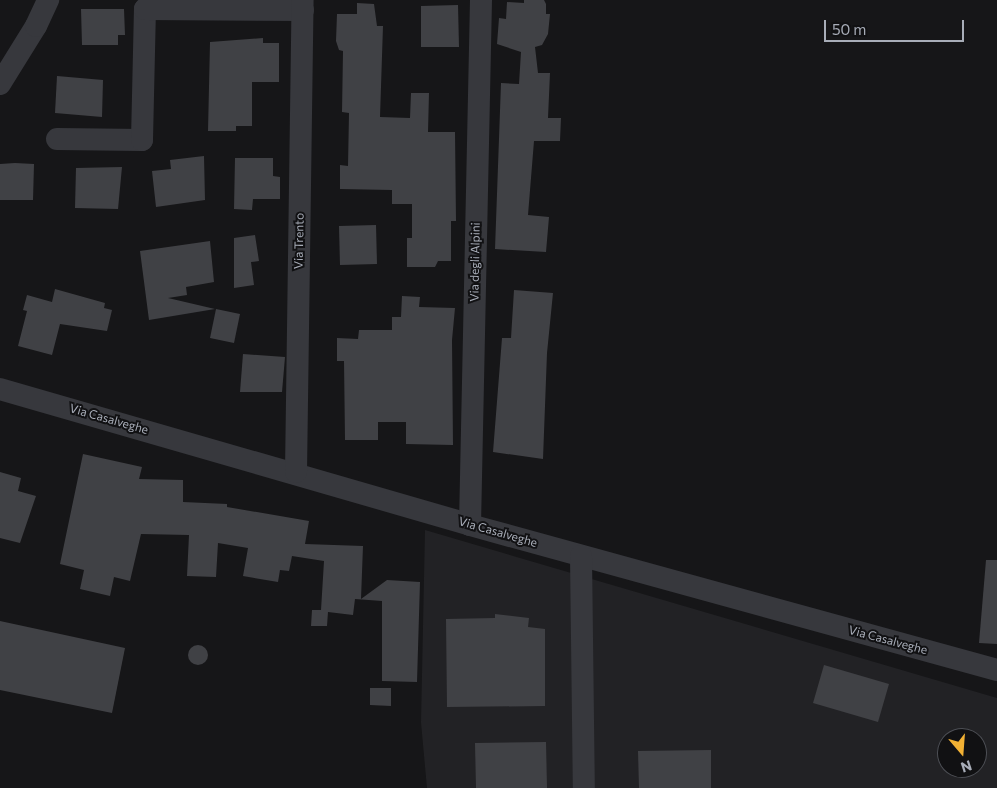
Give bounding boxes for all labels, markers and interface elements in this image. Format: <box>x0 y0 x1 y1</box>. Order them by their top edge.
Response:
scale bar <box>827 10 967 42</box>
text: 50 m <box>832 20 866 38</box>
street label: Via Trento <box>291 213 307 269</box>
street label: Via degli Alpini <box>467 222 483 302</box>
street label: Via Casalveghe <box>68 401 150 437</box>
street label: Via Casalveghe <box>457 514 539 550</box>
street label: Via Casalveghe <box>847 623 929 657</box>
north arrow <box>937 728 987 778</box>
text: N <box>959 757 974 776</box>

